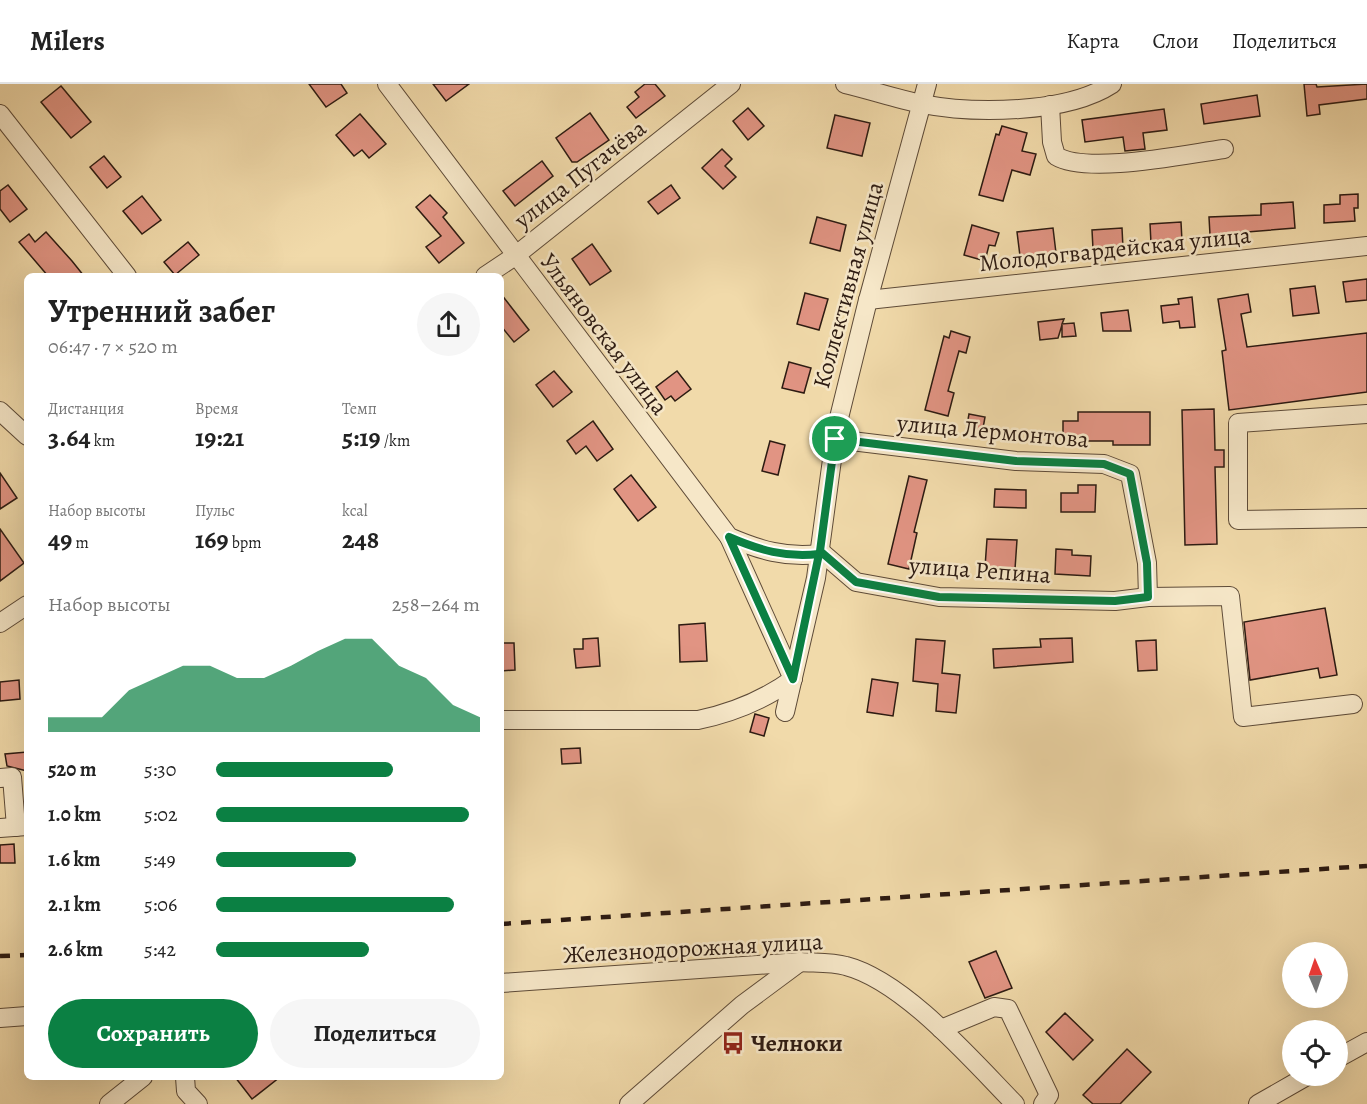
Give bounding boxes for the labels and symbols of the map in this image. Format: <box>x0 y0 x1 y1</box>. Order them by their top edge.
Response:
street label: улица Пугачёва <box>507 112 653 236</box>
street label: Коллективная улица <box>805 178 891 392</box>
street label: Молодогвардейская улица <box>978 219 1252 279</box>
street label: Ульяновская улица <box>533 247 675 421</box>
street label: улица Лермонтова <box>895 407 1090 455</box>
pin <box>809 413 860 464</box>
street label: улица Репина <box>907 549 1052 591</box>
street label: Железнодорожная улица <box>562 925 824 971</box>
north arrow <box>1282 942 1348 1008</box>
place label: Челноки <box>751 1027 843 1059</box>
bus stop icon: Челноки <box>720 1030 746 1056</box>

